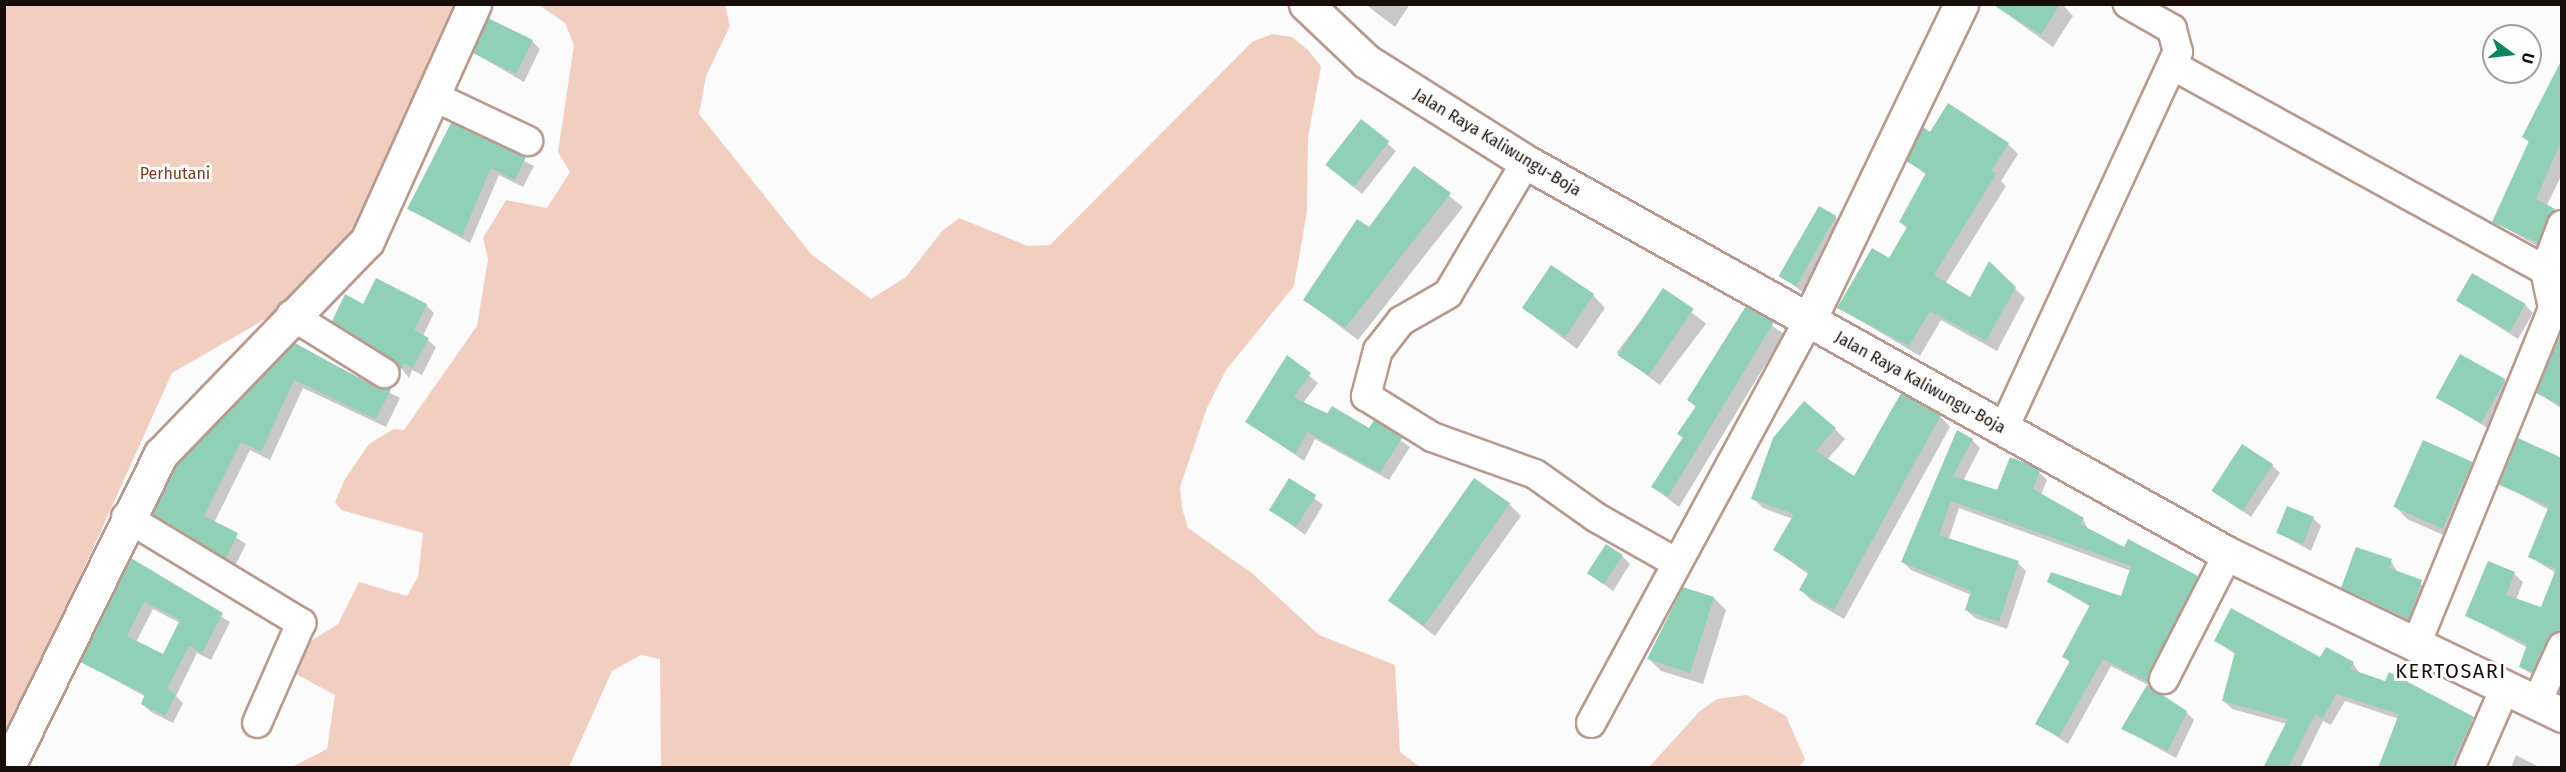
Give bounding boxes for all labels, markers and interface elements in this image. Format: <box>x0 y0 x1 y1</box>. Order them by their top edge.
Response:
north arrow <box>2482 24 2542 84</box>
text: U <box>2517 51 2538 66</box>
street label: Jalan Raya Kaliwungu-Boja <box>1410 85 1584 201</box>
park label: Perhutani <box>140 164 210 184</box>
street label: Jalan Raya Kaliwungu-Boja <box>1831 328 2009 438</box>
district label: KERTOSARI <box>2395 659 2507 683</box>

